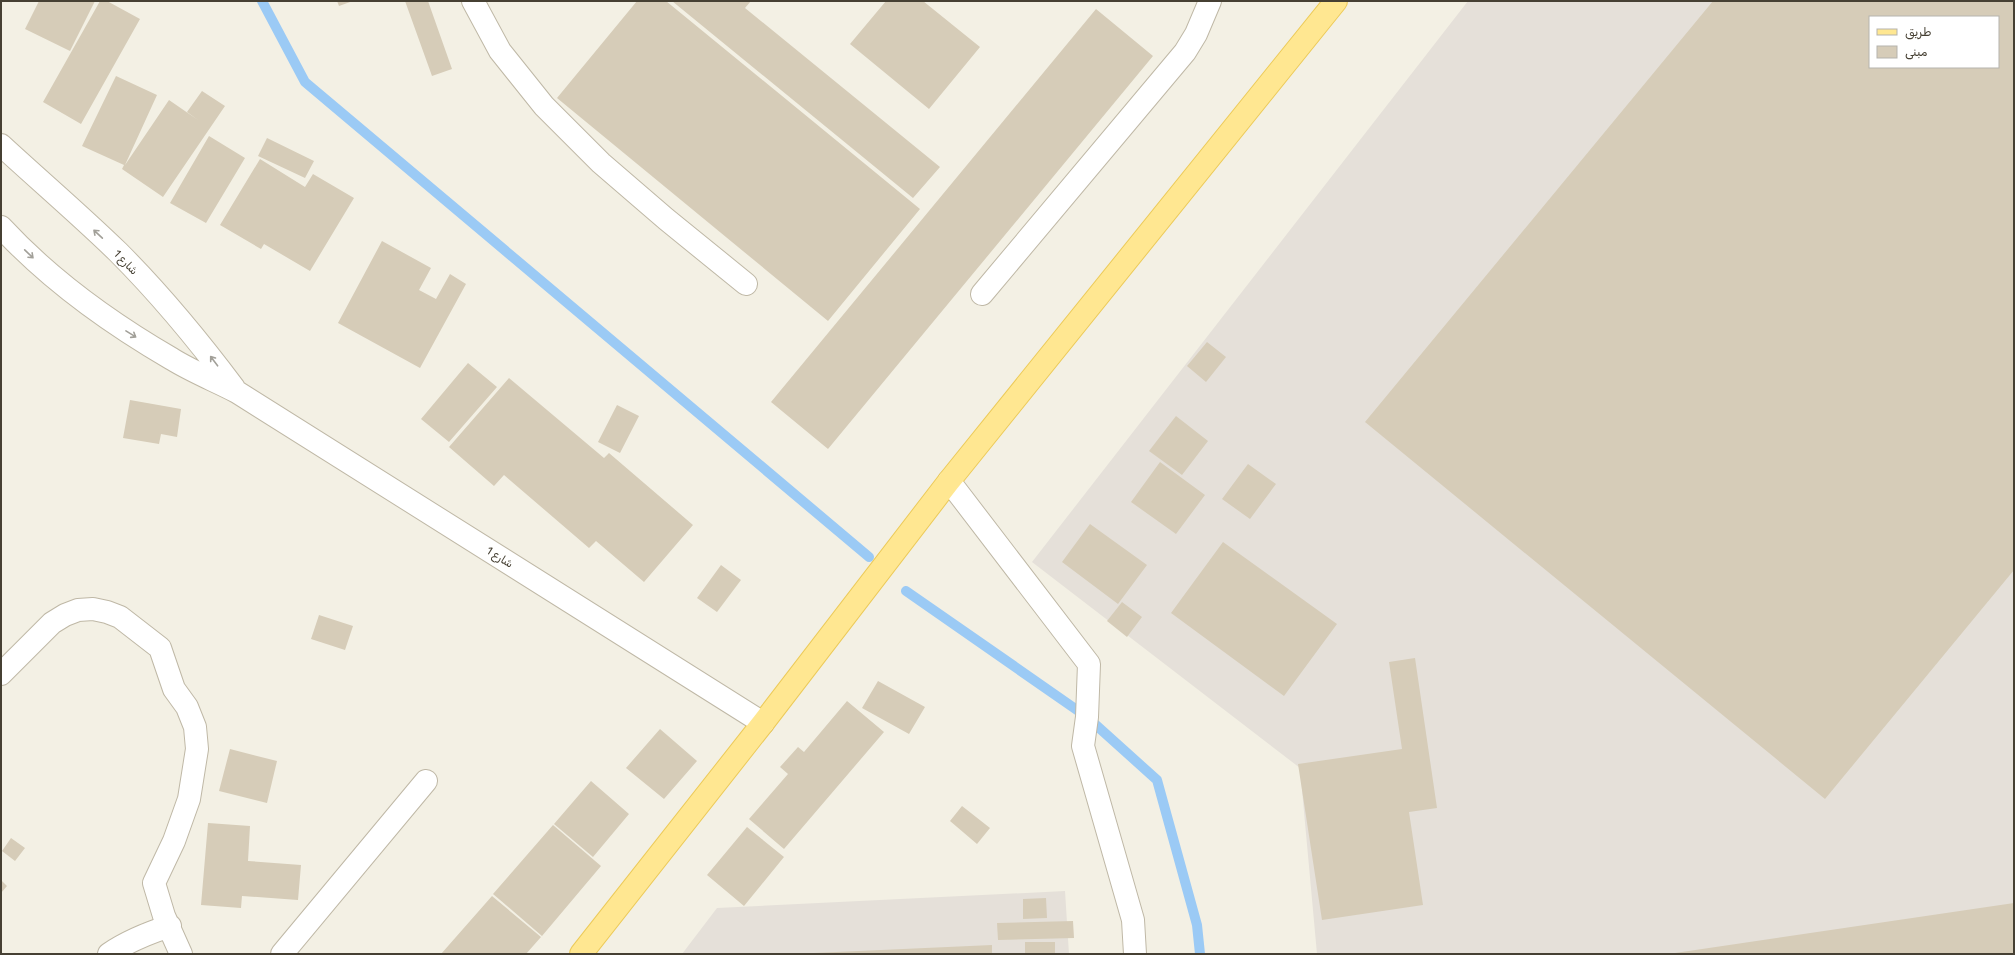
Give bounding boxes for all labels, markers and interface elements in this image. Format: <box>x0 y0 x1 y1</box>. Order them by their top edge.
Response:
legend <box>1869 16 1999 68</box>
text: طريق <box>1905 25 1931 40</box>
text: مبنى <box>1905 45 1928 60</box>
one-way arrow <box>93 229 103 239</box>
street label: شارع 1 <box>109 247 141 279</box>
one-way arrow <box>24 249 34 258</box>
one-way arrow <box>125 330 136 338</box>
one-way arrow <box>210 355 218 366</box>
street label: شارع 1 <box>483 544 516 572</box>

